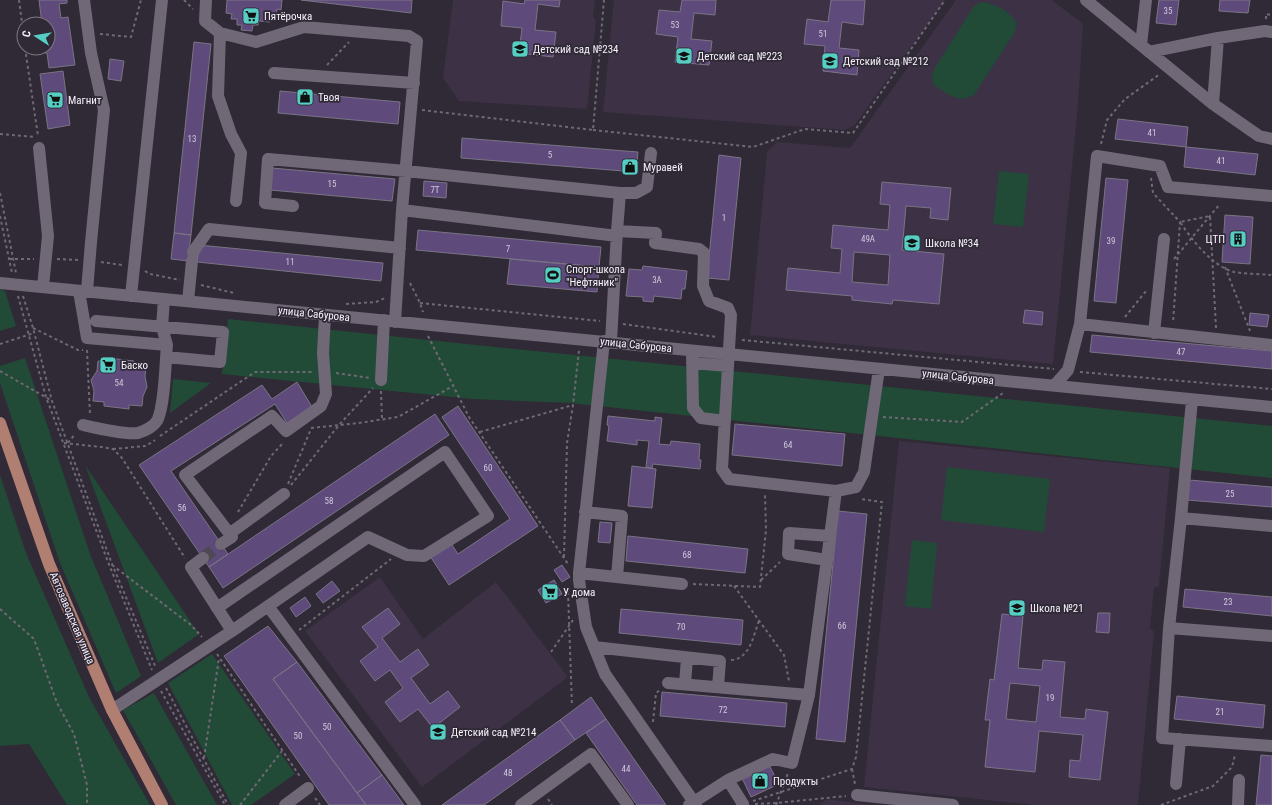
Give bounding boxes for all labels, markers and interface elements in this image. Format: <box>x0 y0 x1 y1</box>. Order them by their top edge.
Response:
supermarket icon: Пятёрочка <box>241 6 261 26</box>
house number: 35 <box>1164 6 1173 16</box>
place label: Пятёрочка <box>264 10 312 23</box>
north arrow <box>16 16 56 56</box>
house number: 53 <box>671 20 679 30</box>
house number: 51 <box>819 29 827 39</box>
text: С <box>20 30 34 38</box>
school or university icon: Детский сад №234 <box>510 39 530 59</box>
place label: Детский сад №234 <box>533 43 619 56</box>
school or university icon: Детский сад №223 <box>674 46 694 66</box>
place label: Детский сад №223 <box>697 50 783 63</box>
school or university icon: Детский сад №212 <box>820 51 840 71</box>
place label: Детский сад №212 <box>843 55 929 68</box>
shop icon: Твоя <box>295 87 315 107</box>
supermarket icon: Магнит <box>45 90 65 110</box>
place label: Твоя <box>318 91 340 104</box>
place label: Магнит <box>68 94 102 107</box>
house number: 41 <box>1148 128 1156 138</box>
house number: 13 <box>188 134 196 144</box>
house number: 5 <box>548 150 553 160</box>
house number: 41 <box>1217 156 1225 166</box>
shop icon: Муравей <box>620 157 640 177</box>
place label: Муравей <box>643 161 683 174</box>
house number: 15 <box>328 179 337 189</box>
house number: 7Т <box>430 185 440 195</box>
house number: 1 <box>722 213 726 223</box>
building icon: ЦТП <box>1228 229 1248 249</box>
school or university icon: Школа №34 <box>902 233 922 253</box>
place label: ЦТП <box>1206 233 1225 246</box>
house number: 49А <box>861 234 875 244</box>
house number: 39 <box>1107 236 1115 246</box>
place label: Школа №34 <box>925 237 979 250</box>
house number: 7 <box>506 244 511 254</box>
house number: 11 <box>286 257 294 267</box>
place label: Спорт-школа "Нефтяник" <box>566 263 625 289</box>
sports icon: Спорт-школа "Нефтяник" <box>543 265 563 285</box>
house number: 3А <box>652 275 662 285</box>
street label: улица Сабурова <box>277 304 351 324</box>
street label: улица Сабурова <box>599 335 673 355</box>
house number: 47 <box>1177 347 1186 357</box>
supermarket icon: Баско <box>98 355 118 375</box>
place label: Баско <box>121 359 149 372</box>
street label: улица Сабурова <box>921 367 995 387</box>
house number: 54 <box>115 378 124 388</box>
house number: 64 <box>784 440 793 450</box>
house number: 60 <box>484 463 492 473</box>
house number: 25 <box>1226 489 1235 499</box>
house number: 58 <box>325 496 333 506</box>
house number: 56 <box>178 503 186 513</box>
house number: 68 <box>683 550 691 560</box>
street label: Автозаводская улица <box>47 570 97 666</box>
supermarket icon: У дома <box>540 582 560 602</box>
place label: У дома <box>563 586 595 599</box>
house number: 23 <box>1224 597 1232 607</box>
school or university icon: Школа №21 <box>1007 598 1027 618</box>
place label: Школа №21 <box>1030 602 1084 615</box>
house number: 66 <box>838 621 846 631</box>
house number: 70 <box>677 622 685 632</box>
house number: 19 <box>1046 693 1054 703</box>
house number: 72 <box>719 705 728 715</box>
house number: 21 <box>1216 707 1224 717</box>
house number: 50 <box>323 722 331 732</box>
school or university icon: Детский сад №214 <box>428 722 448 742</box>
place label: Детский сад №214 <box>451 726 537 739</box>
house number: 50 <box>294 731 302 741</box>
house number: 44 <box>622 764 631 774</box>
house number: 48 <box>504 768 512 778</box>
shop icon: Продукты <box>750 771 770 791</box>
place label: Продукты <box>773 775 818 788</box>

